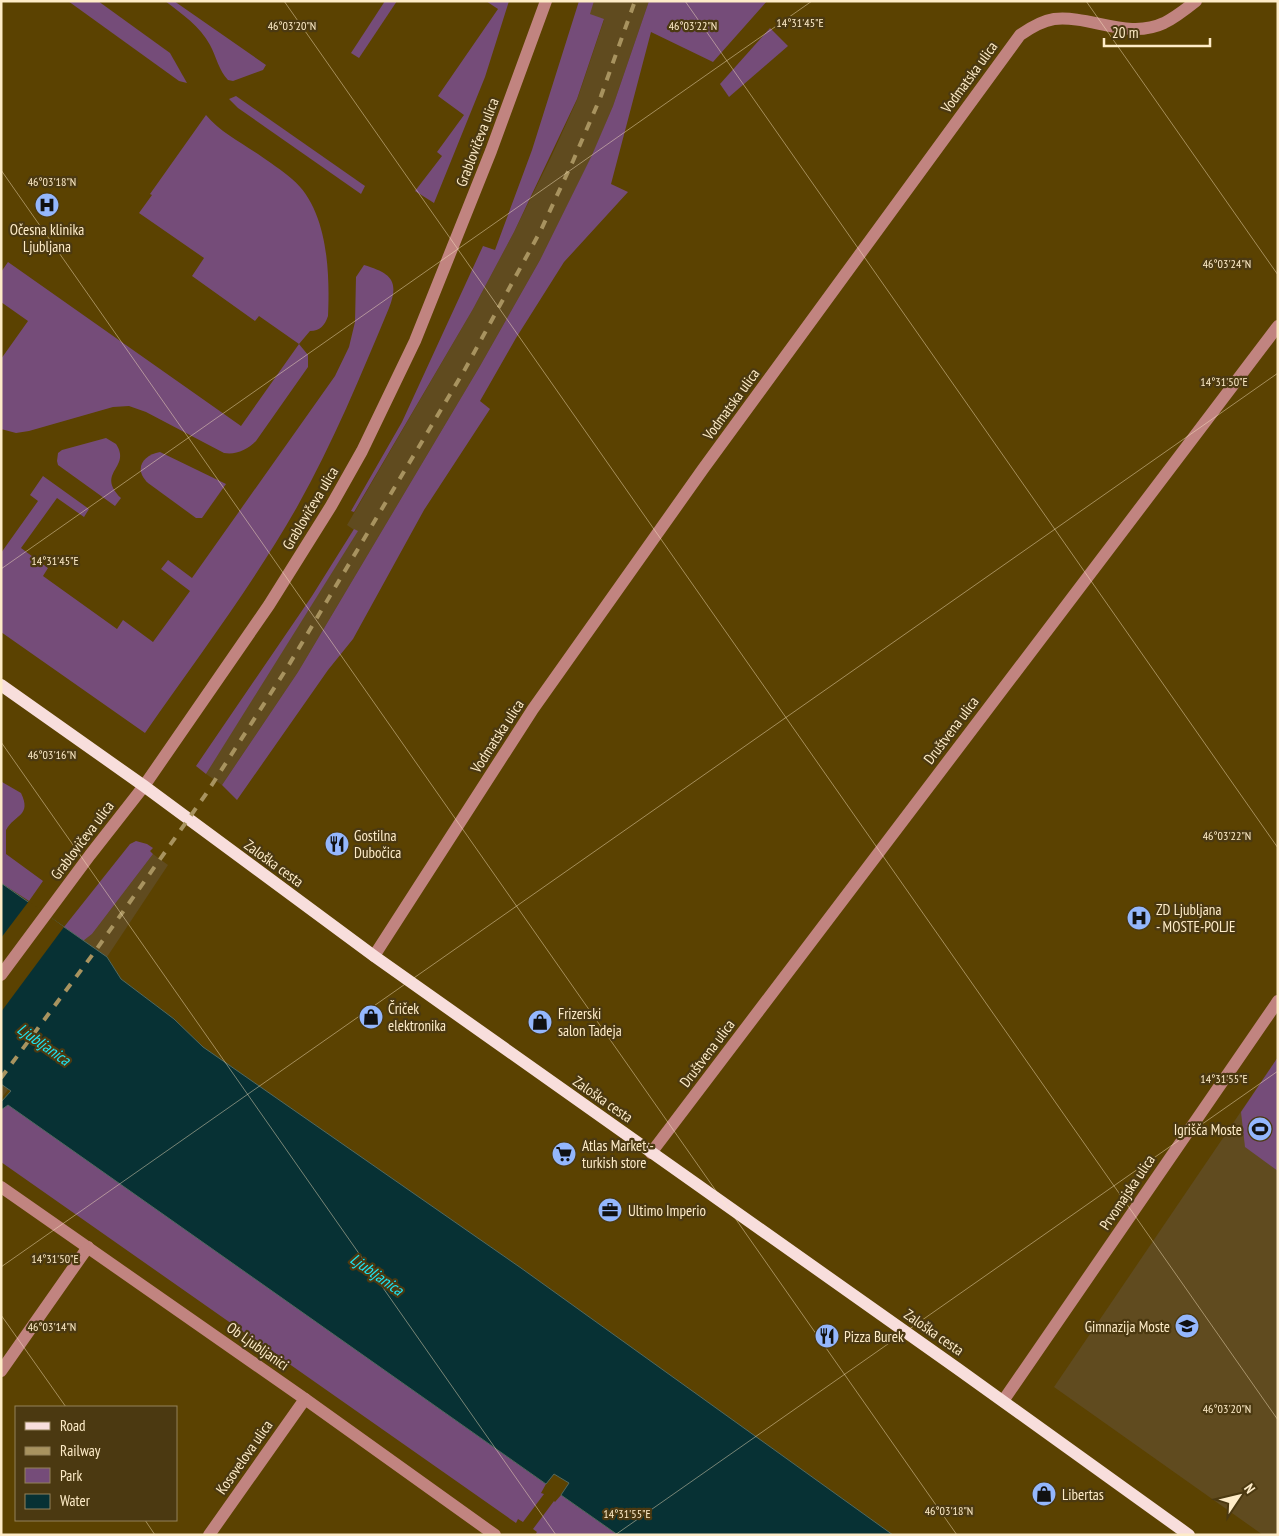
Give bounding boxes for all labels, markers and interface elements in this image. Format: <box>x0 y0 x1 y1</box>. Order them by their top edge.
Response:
text: 14°31'45"E <box>776 15 824 30</box>
scale bar <box>1104 15 1210 47</box>
text: 46°03'20"N <box>268 18 316 33</box>
text: 46°03'22"N <box>669 18 717 33</box>
text: 20 m <box>1112 23 1138 42</box>
street label: Vodmatska ulica <box>936 38 1001 117</box>
street label: Grablovičeva ulica <box>451 95 503 189</box>
text: 46°03'18"N <box>28 174 76 189</box>
hospital icon: Očesna klinika Ljubljana <box>34 192 60 218</box>
place label: Očesna klinika Ljubljana <box>10 220 84 256</box>
text: 46°03'24"N <box>1203 256 1251 271</box>
street label: Vodmatska ulica <box>698 365 763 444</box>
text: 14°31'50"E <box>1200 374 1248 389</box>
street label: Grablovičeva ulica <box>278 463 342 553</box>
text: 14°31'45"E <box>31 553 79 568</box>
street label: Društvena ulica <box>919 692 983 768</box>
street label: Vodmatska ulica <box>466 696 528 777</box>
text: 46°03'16"N <box>28 747 76 762</box>
street label: Grablovičeva ulica <box>46 797 118 883</box>
place label: Gostilna Dubočica <box>354 826 401 862</box>
text: 46°03'22"N <box>1203 828 1251 843</box>
restaurant icon: Gostilna Dubočica <box>324 831 350 857</box>
street label: Zaloška cesta <box>241 835 307 891</box>
place label: ZD Ljubljana - MOSTE-POLJE <box>1156 900 1235 936</box>
hospital icon: ZD Ljubljana - MOSTE-POLJE <box>1126 905 1152 931</box>
place label: Čriček elektronika <box>388 999 446 1035</box>
shop icon: Čriček elektronika <box>358 1004 384 1030</box>
place label: Frizerski salon Tadeja <box>558 1004 622 1040</box>
shop icon: Frizerski salon Tadeja <box>527 1009 553 1035</box>
street label: Društvena ulica <box>675 1015 739 1091</box>
water label: Ljubljanica <box>14 1019 76 1070</box>
street label: Zaloška cesta <box>569 1071 637 1127</box>
text: 14°31'55"E <box>1200 1071 1248 1086</box>
sports icon: Igrišča Moste <box>1247 1116 1273 1142</box>
place label: Igrišča Moste <box>1174 1120 1242 1139</box>
place label: Atlas Market - turkish store <box>582 1136 654 1172</box>
supermarket icon: Atlas Market - turkish store <box>551 1141 577 1167</box>
street label: Prvomajska ulica <box>1095 1151 1159 1233</box>
office icon: Ultimo Imperio <box>597 1197 623 1223</box>
place label: Ultimo Imperio <box>628 1201 706 1220</box>
water label: Ljubljanica <box>347 1249 409 1300</box>
text: 14°31'50"E <box>31 1251 79 1266</box>
street label: Zaloška cesta <box>900 1304 968 1360</box>
school or university icon: Gimnazija Moste <box>1174 1313 1200 1339</box>
place label: Gimnazija Moste <box>1085 1317 1170 1336</box>
street label: Ob Ljubljanici <box>223 1318 293 1374</box>
text: 46°03'14"N <box>28 1319 76 1334</box>
restaurant icon: Pizza Burek <box>814 1323 840 1349</box>
place label: Pizza Burek <box>844 1327 904 1346</box>
text: 46°03'20"N <box>1203 1401 1251 1416</box>
legend <box>15 1406 178 1521</box>
text: Road <box>60 1416 86 1435</box>
street label: Kosovelova ulica <box>212 1416 276 1498</box>
text: Railway <box>60 1441 101 1460</box>
text: Park <box>60 1466 82 1485</box>
north arrow <box>1214 1471 1264 1521</box>
text: N <box>1240 1480 1259 1497</box>
shop icon: Libertas <box>1031 1481 1057 1507</box>
place label: Libertas <box>1062 1485 1104 1504</box>
text: Water <box>60 1491 91 1510</box>
text: 46°03'18"N <box>925 1503 973 1518</box>
text: 14°31'55"E <box>603 1506 651 1521</box>

